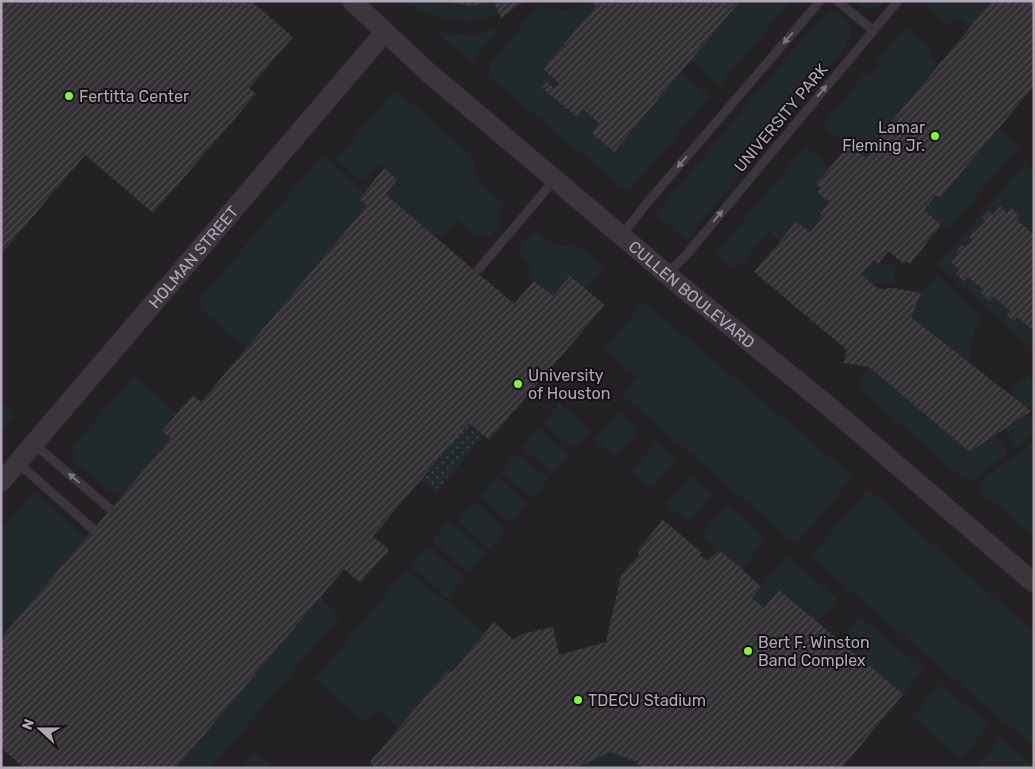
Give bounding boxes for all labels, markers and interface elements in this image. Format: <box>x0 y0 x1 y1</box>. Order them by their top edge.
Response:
one-way arrow <box>782 32 794 44</box>
street label: UNIVERSITY PARK <box>730 60 832 176</box>
one-way arrow <box>817 85 828 98</box>
place label: Fertitta Center <box>79 87 189 106</box>
marker: Fertitta Center <box>63 90 75 102</box>
place label: Lamar Fleming Jr. <box>842 118 925 155</box>
marker: Lamar Fleming Jr. <box>929 130 941 142</box>
one-way arrow <box>676 155 688 167</box>
street label: HOLMAN STREET <box>144 202 242 312</box>
one-way arrow <box>713 210 724 223</box>
street label: CULLEN BOULEVARD <box>625 237 759 352</box>
place label: University of Houston <box>528 366 610 403</box>
marker: University of Houston <box>512 378 524 390</box>
one-way arrow <box>67 472 80 483</box>
place label: Bert F. Winston Band Complex <box>758 633 870 670</box>
marker: Bert F. Winston Band Complex <box>742 645 754 657</box>
place label: TDECU Stadium <box>588 691 706 710</box>
marker: TDECU Stadium <box>572 694 584 706</box>
north arrow <box>15 704 65 754</box>
text: N <box>19 717 38 732</box>

